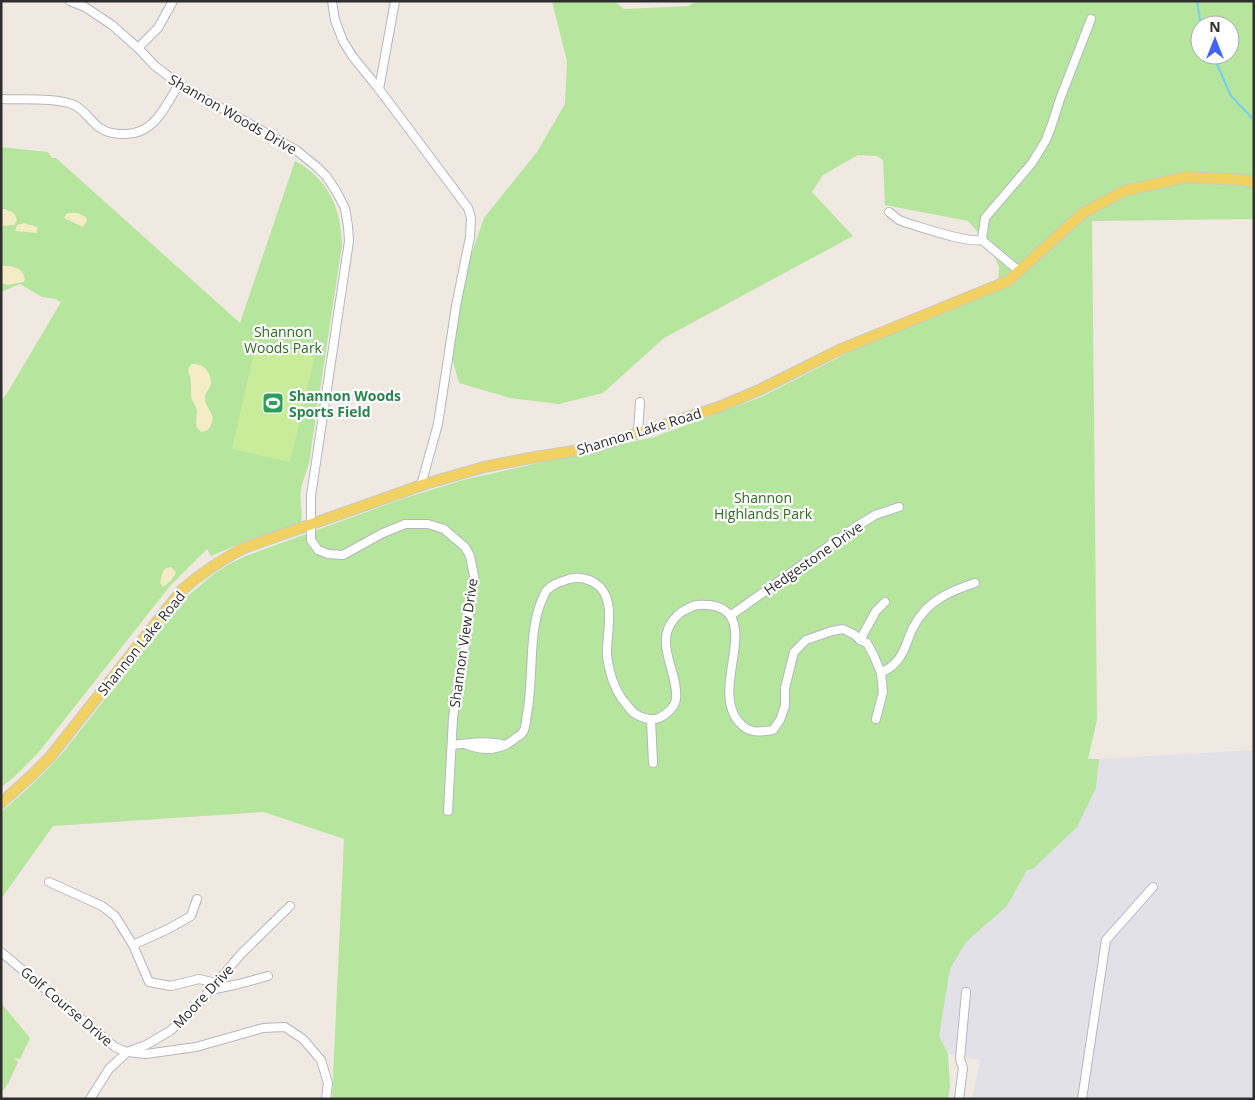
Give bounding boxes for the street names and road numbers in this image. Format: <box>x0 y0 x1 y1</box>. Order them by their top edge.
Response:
street label: Shannon Woods Drive <box>166 70 301 158</box>
street label: Shannon Lake Road <box>574 403 704 459</box>
street label: Hedgestone Drive <box>760 517 866 599</box>
street label: Shannon View Drive <box>445 577 481 709</box>
street label: Shannon Lake Road <box>93 587 189 699</box>
street label: Moore Drive <box>168 960 238 1032</box>
street label: Golf Course Drive <box>17 962 117 1050</box>

